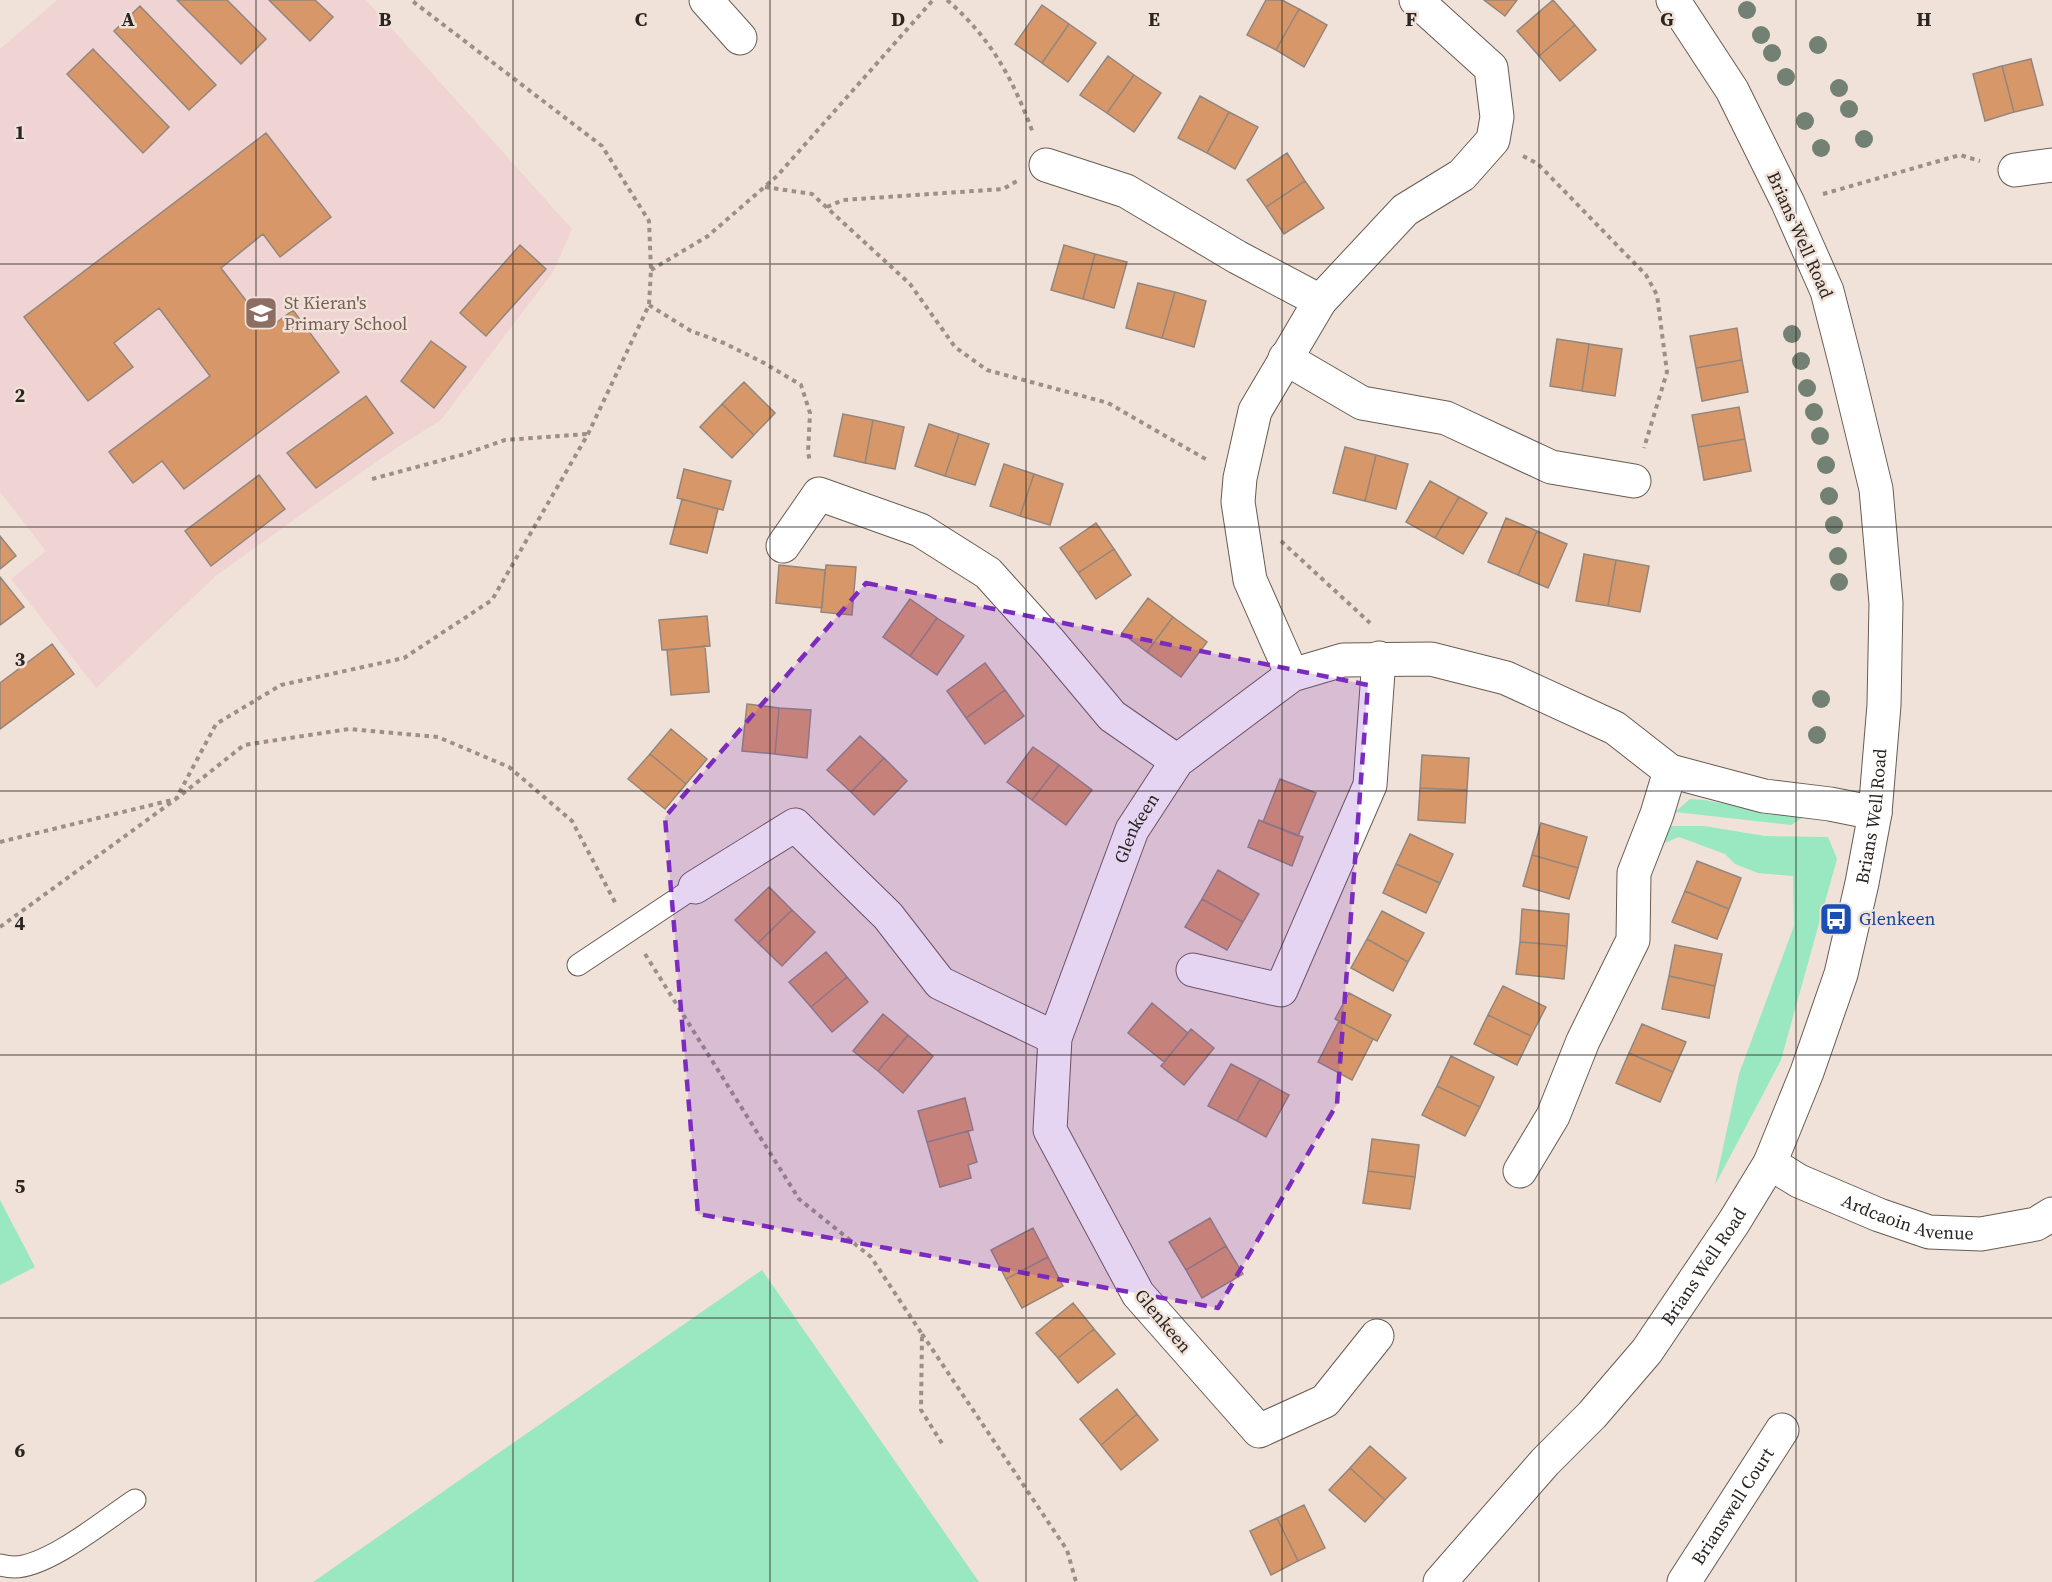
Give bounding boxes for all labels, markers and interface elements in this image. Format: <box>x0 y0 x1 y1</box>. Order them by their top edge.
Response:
text: A <box>121 5 135 33</box>
text: B <box>378 5 392 33</box>
text: C <box>635 5 647 33</box>
text: D <box>891 5 905 33</box>
text: E <box>1148 5 1160 33</box>
text: F <box>1405 5 1417 33</box>
text: G <box>1660 5 1674 33</box>
text: H <box>1916 5 1932 33</box>
text: 1 <box>15 118 25 146</box>
street label: Brians Well Road <box>1761 167 1840 302</box>
place label: St Kieran's Primary School <box>284 290 407 336</box>
school or university icon: St Kieran's Primary School <box>243 295 279 331</box>
text: 2 <box>15 381 26 409</box>
text: 3 <box>15 645 26 673</box>
street label: Brians Well Road <box>1849 747 1892 886</box>
street label: Glenkeen <box>1108 788 1165 867</box>
bus stop icon: Glenkeen <box>1818 901 1854 937</box>
place label: Glenkeen <box>1859 906 1936 931</box>
text: 4 <box>15 909 26 937</box>
text: 5 <box>15 1172 26 1200</box>
street label: Ardcaoin Avenue <box>1838 1188 1974 1246</box>
street label: Brians Well Road <box>1655 1203 1752 1330</box>
street label: Glenkeen <box>1129 1283 1198 1358</box>
text: 6 <box>15 1436 26 1464</box>
street label: Brianswell Court <box>1685 1443 1779 1570</box>

